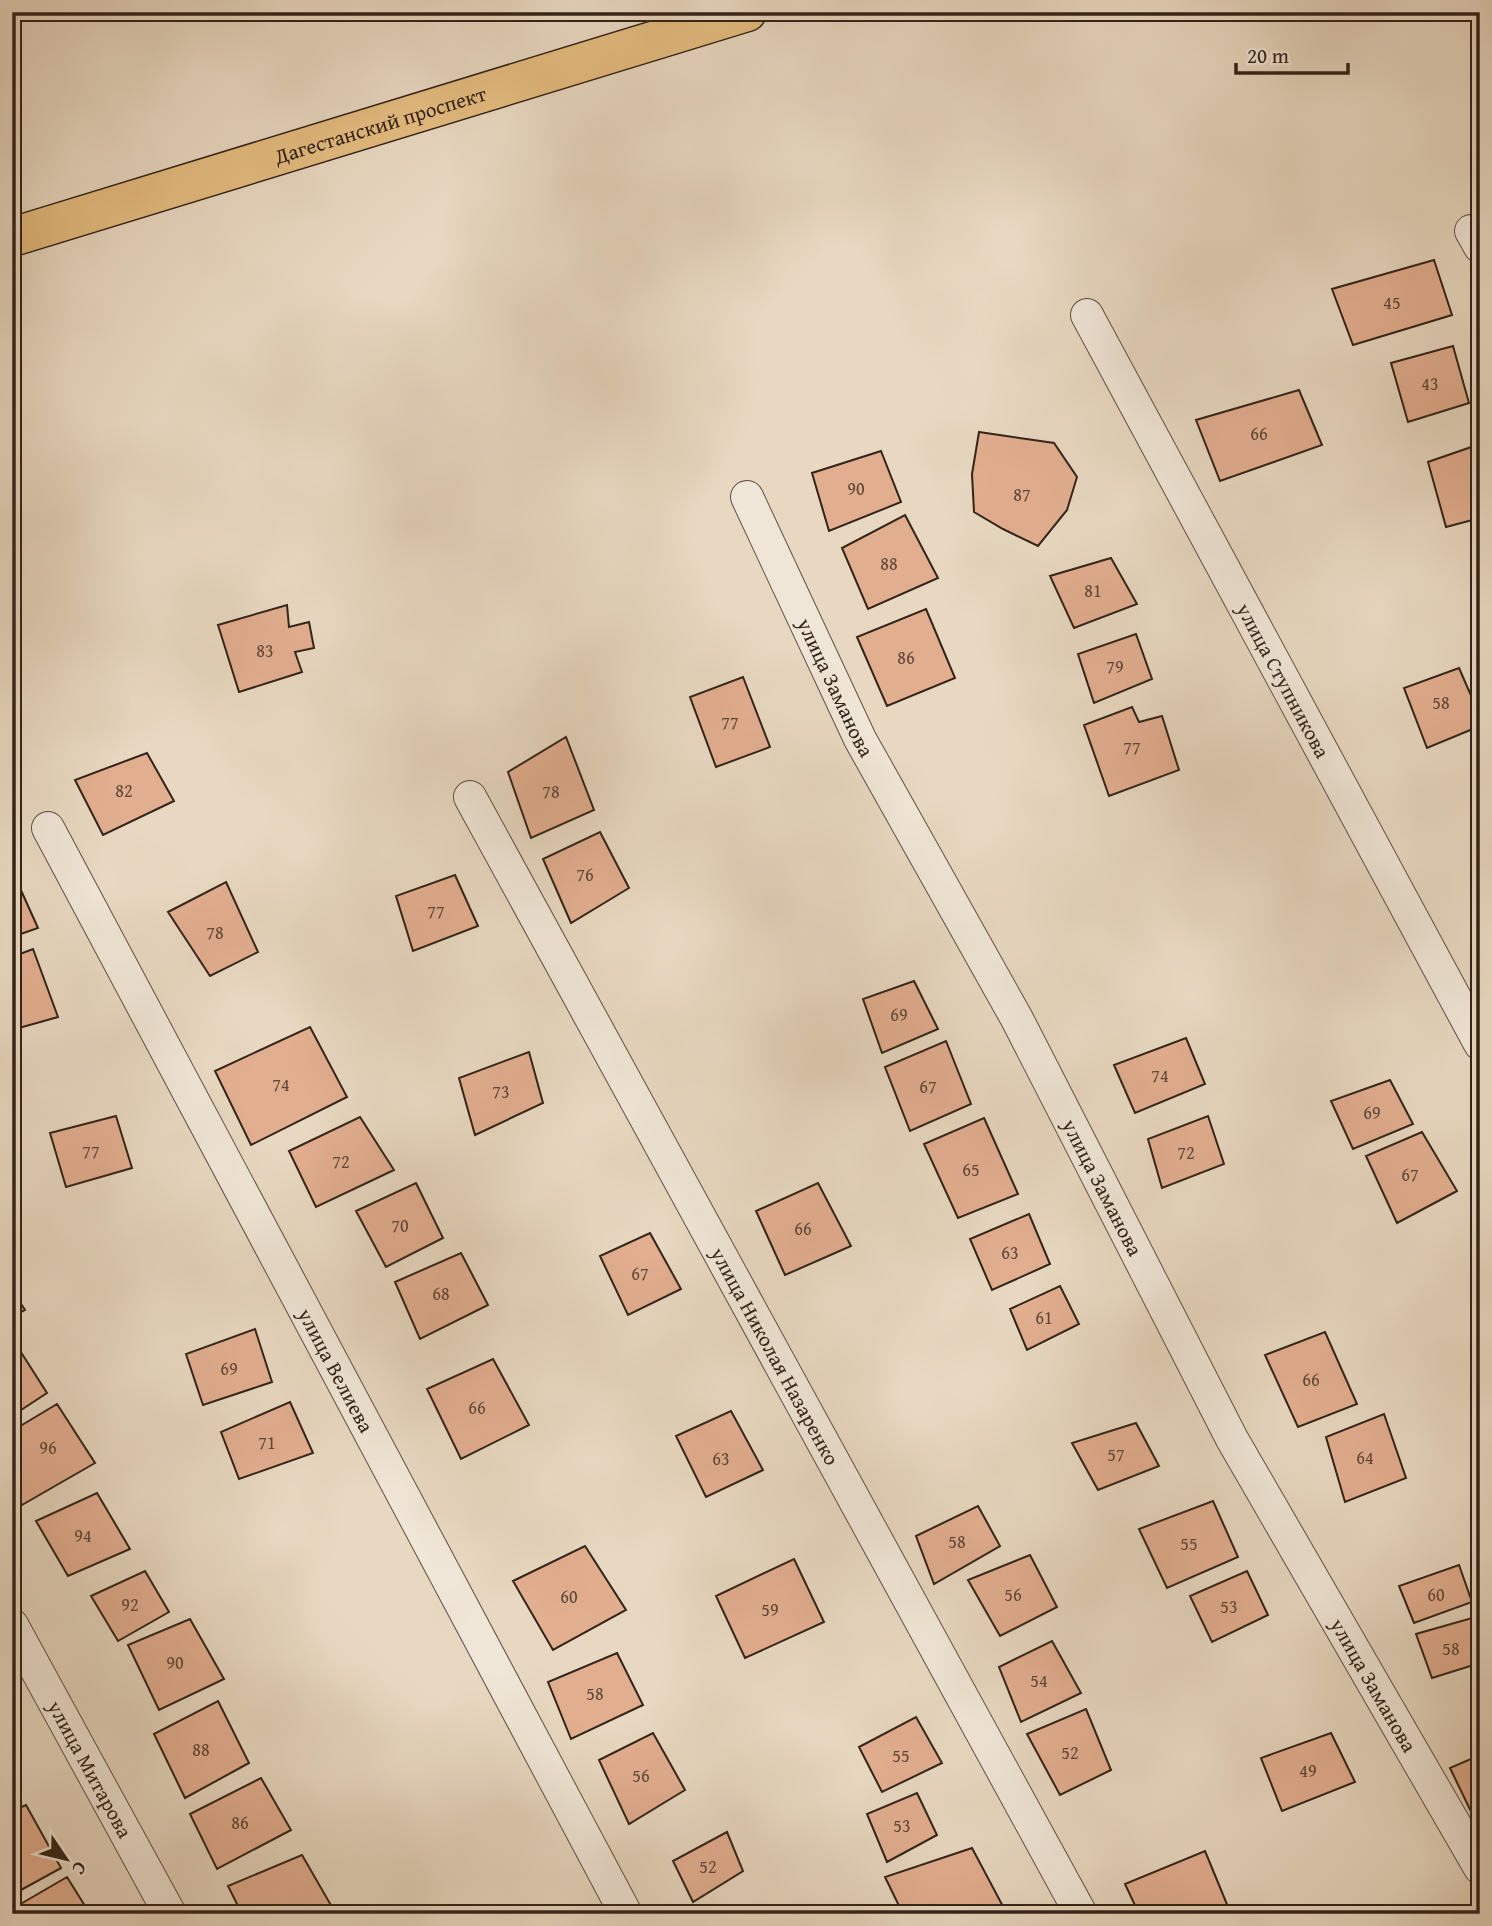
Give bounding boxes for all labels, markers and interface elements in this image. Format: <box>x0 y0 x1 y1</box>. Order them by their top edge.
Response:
scale bar <box>1236 32 1348 76</box>
text: 20 m <box>1247 40 1289 71</box>
street label: Дагестанский проспект <box>270 77 490 172</box>
house number: 45 <box>1383 289 1401 316</box>
house number: 43 <box>1421 370 1439 397</box>
house number: 66 <box>1250 420 1268 447</box>
house number: 90 <box>847 475 865 502</box>
house number: 87 <box>1013 481 1031 508</box>
house number: 88 <box>880 550 898 577</box>
house number: 81 <box>1084 577 1102 604</box>
street label: улица Ступникова <box>1229 596 1338 763</box>
street label: улица Заманова <box>790 612 882 762</box>
house number: 83 <box>256 637 274 664</box>
house number: 86 <box>897 644 915 671</box>
house number: 79 <box>1106 653 1124 680</box>
house number: 58 <box>1432 689 1450 716</box>
house number: 77 <box>721 709 739 736</box>
house number: 77 <box>1123 734 1141 761</box>
house number: 82 <box>115 777 133 804</box>
house number: 78 <box>542 778 560 805</box>
house number: 76 <box>576 861 594 888</box>
house number: 77 <box>427 898 445 925</box>
house number: 78 <box>206 919 224 946</box>
house number: 69 <box>890 1001 908 1028</box>
house number: 74 <box>1151 1062 1169 1089</box>
house number: 74 <box>272 1071 290 1098</box>
house number: 67 <box>919 1073 937 1100</box>
house number: 73 <box>492 1078 510 1105</box>
house number: 69 <box>1363 1099 1381 1126</box>
street label: улица Заманова <box>1055 1112 1151 1261</box>
house number: 77 <box>82 1138 100 1165</box>
house number: 72 <box>1177 1139 1195 1166</box>
house number: 72 <box>332 1148 350 1175</box>
house number: 65 <box>962 1156 980 1183</box>
house number: 67 <box>1401 1161 1419 1188</box>
house number: 70 <box>391 1212 409 1239</box>
house number: 66 <box>794 1215 812 1242</box>
house number: 63 <box>1001 1239 1019 1266</box>
street label: улица Николая Назаренко <box>703 1240 848 1471</box>
house number: 67 <box>631 1260 649 1287</box>
house number: 68 <box>432 1280 450 1307</box>
street label: улица Велиева <box>290 1301 382 1438</box>
house number: 61 <box>1035 1304 1053 1331</box>
house number: 69 <box>220 1355 238 1382</box>
house number: 66 <box>1302 1366 1320 1393</box>
house number: 66 <box>468 1394 486 1421</box>
house number: 71 <box>258 1429 276 1456</box>
house number: 96 <box>39 1434 57 1461</box>
house number: 57 <box>1107 1441 1125 1468</box>
house number: 64 <box>1356 1444 1374 1471</box>
house number: 63 <box>712 1445 730 1472</box>
house number: 94 <box>74 1522 92 1549</box>
house number: 58 <box>948 1528 966 1555</box>
house number: 55 <box>1180 1530 1198 1557</box>
house number: 56 <box>1004 1581 1022 1608</box>
house number: 60 <box>1427 1581 1445 1608</box>
house number: 60 <box>560 1583 578 1610</box>
house number: 92 <box>121 1591 139 1618</box>
house number: 53 <box>1220 1593 1238 1620</box>
house number: 59 <box>761 1596 779 1623</box>
street label: улица Заманова <box>1323 1611 1425 1758</box>
house number: 58 <box>1442 1635 1460 1662</box>
house number: 90 <box>166 1649 184 1676</box>
house number: 54 <box>1030 1667 1048 1694</box>
house number: 58 <box>586 1680 604 1707</box>
street label: улица Митарова <box>40 1694 141 1843</box>
house number: 88 <box>192 1736 210 1763</box>
house number: 52 <box>1061 1739 1079 1766</box>
house number: 55 <box>892 1742 910 1769</box>
house number: 49 <box>1299 1757 1317 1784</box>
house number: 56 <box>632 1762 650 1789</box>
house number: 86 <box>231 1809 249 1836</box>
house number: 53 <box>893 1812 911 1839</box>
north arrow <box>32 1825 102 1895</box>
house number: 52 <box>699 1853 717 1880</box>
text: С <box>65 1856 94 1881</box>

